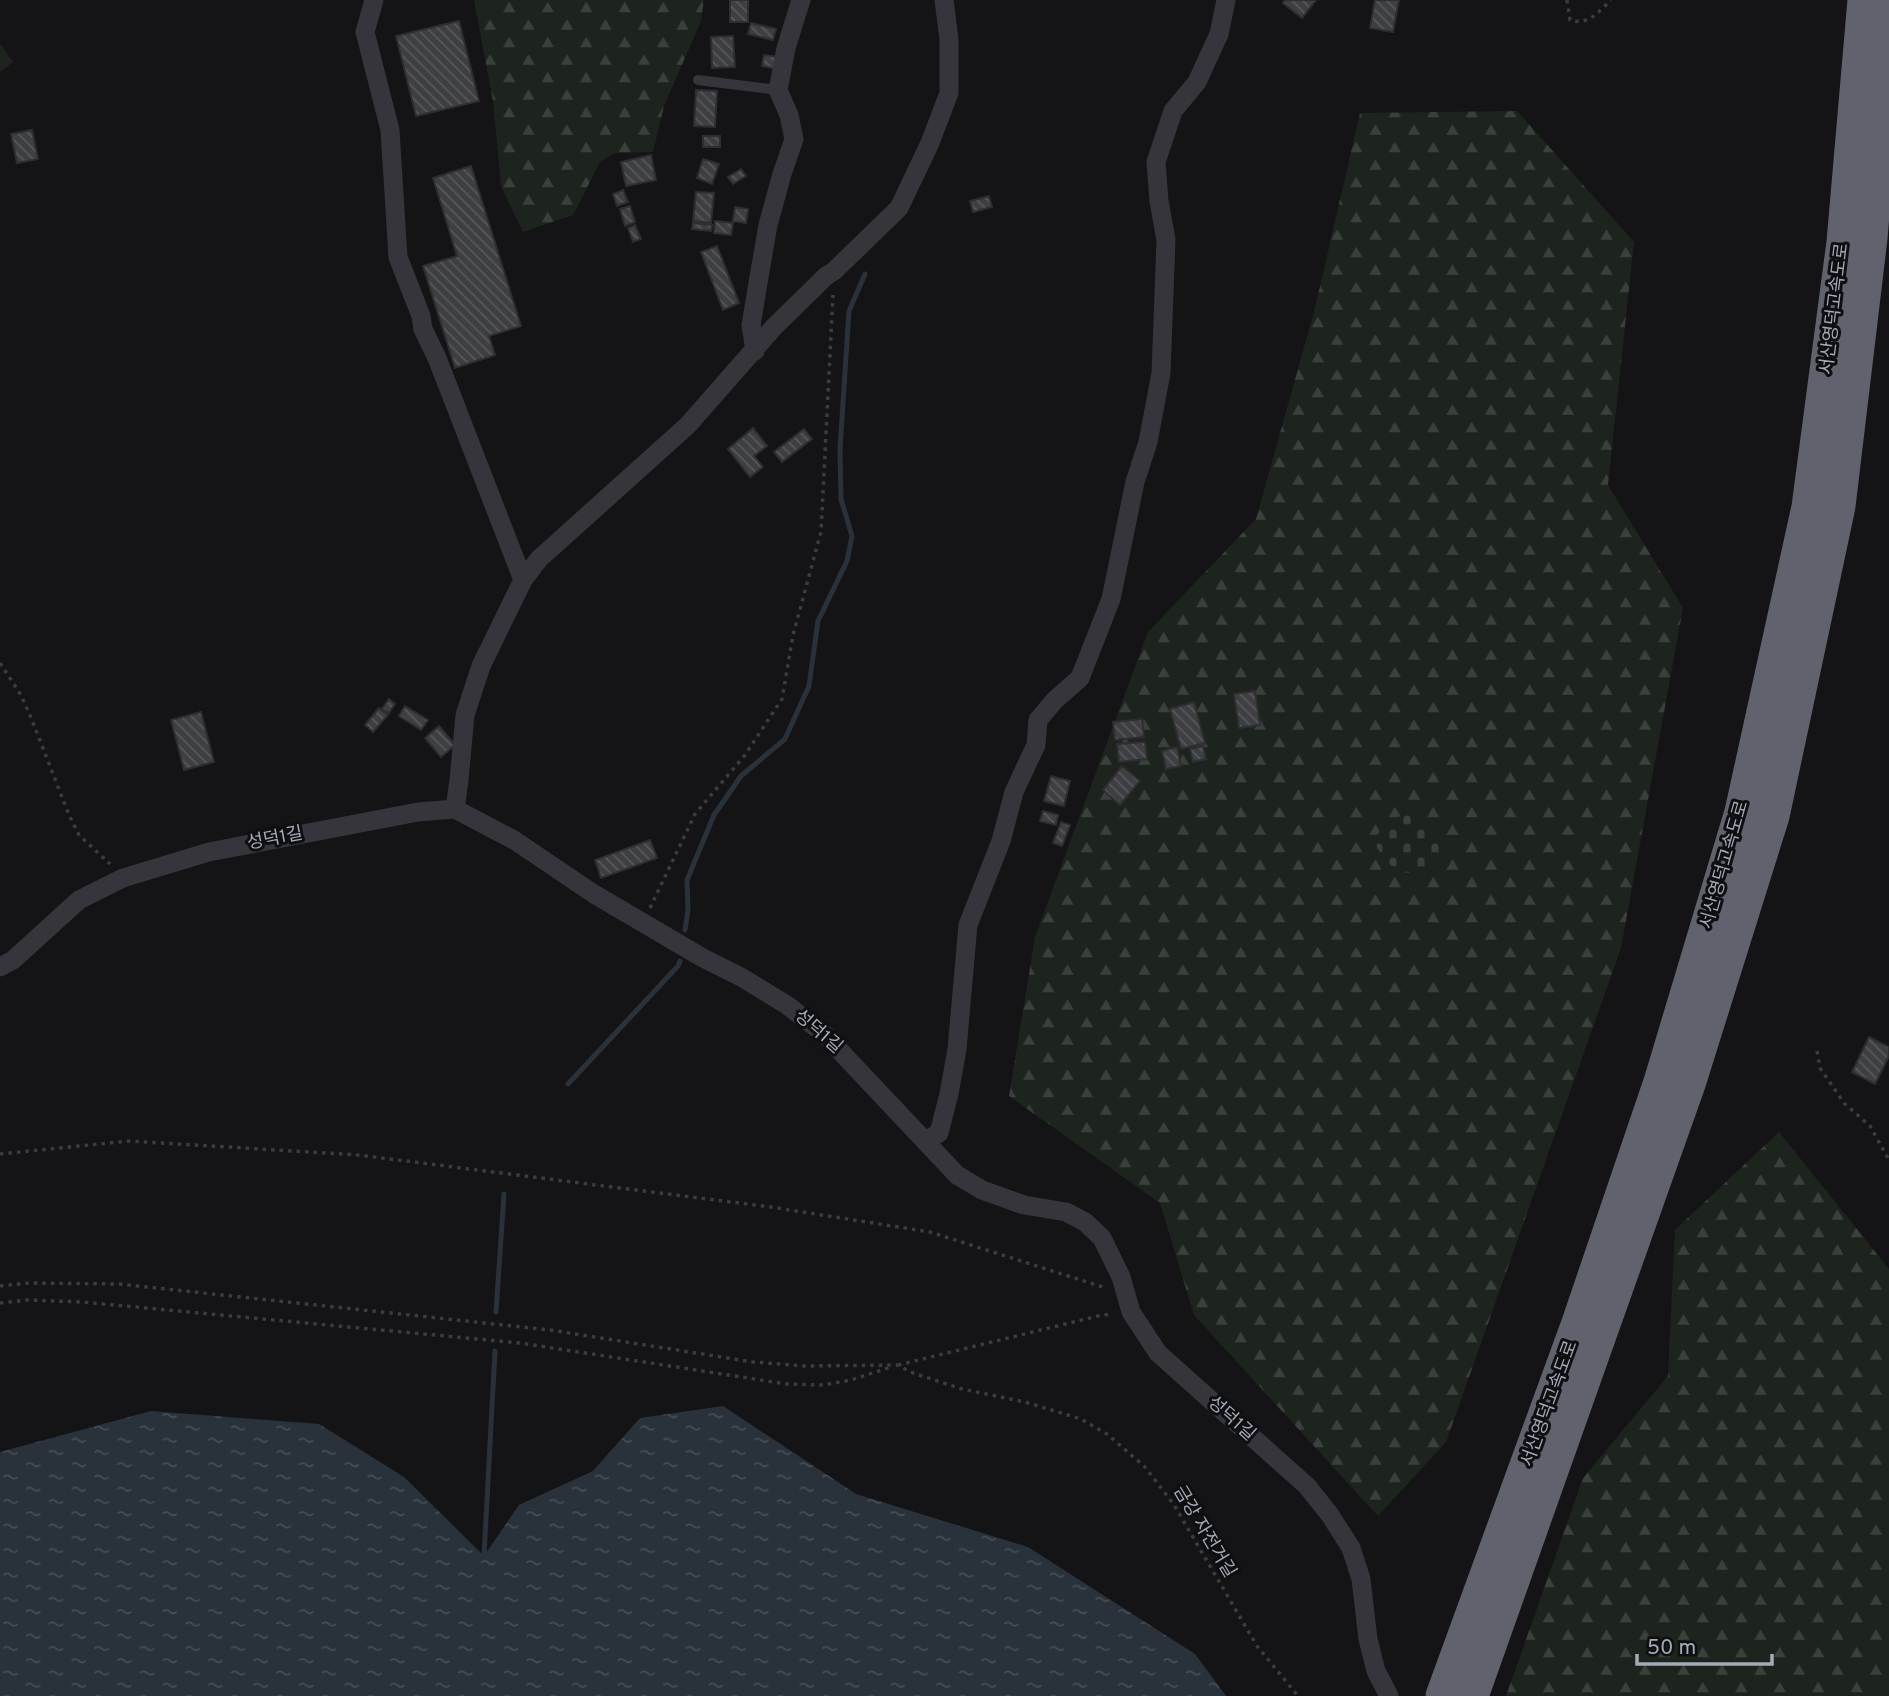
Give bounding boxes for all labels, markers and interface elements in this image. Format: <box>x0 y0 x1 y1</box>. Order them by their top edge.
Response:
street label: 서산영덕고속도로 <box>1816 242 1854 376</box>
street label: 서산영덕고속도로 <box>1696 798 1754 932</box>
street label: 성덕1길 <box>245 822 305 856</box>
street label: 성덕1길 <box>789 1005 847 1059</box>
street label: 서산영덕고속도로 <box>1517 1338 1583 1470</box>
street label: 성덕1길 <box>1202 1392 1260 1446</box>
street label: 금강 자전거길 <box>1167 1482 1241 1582</box>
scale bar <box>1637 1622 1772 1666</box>
text: 50 m <box>1647 1635 1696 1662</box>

